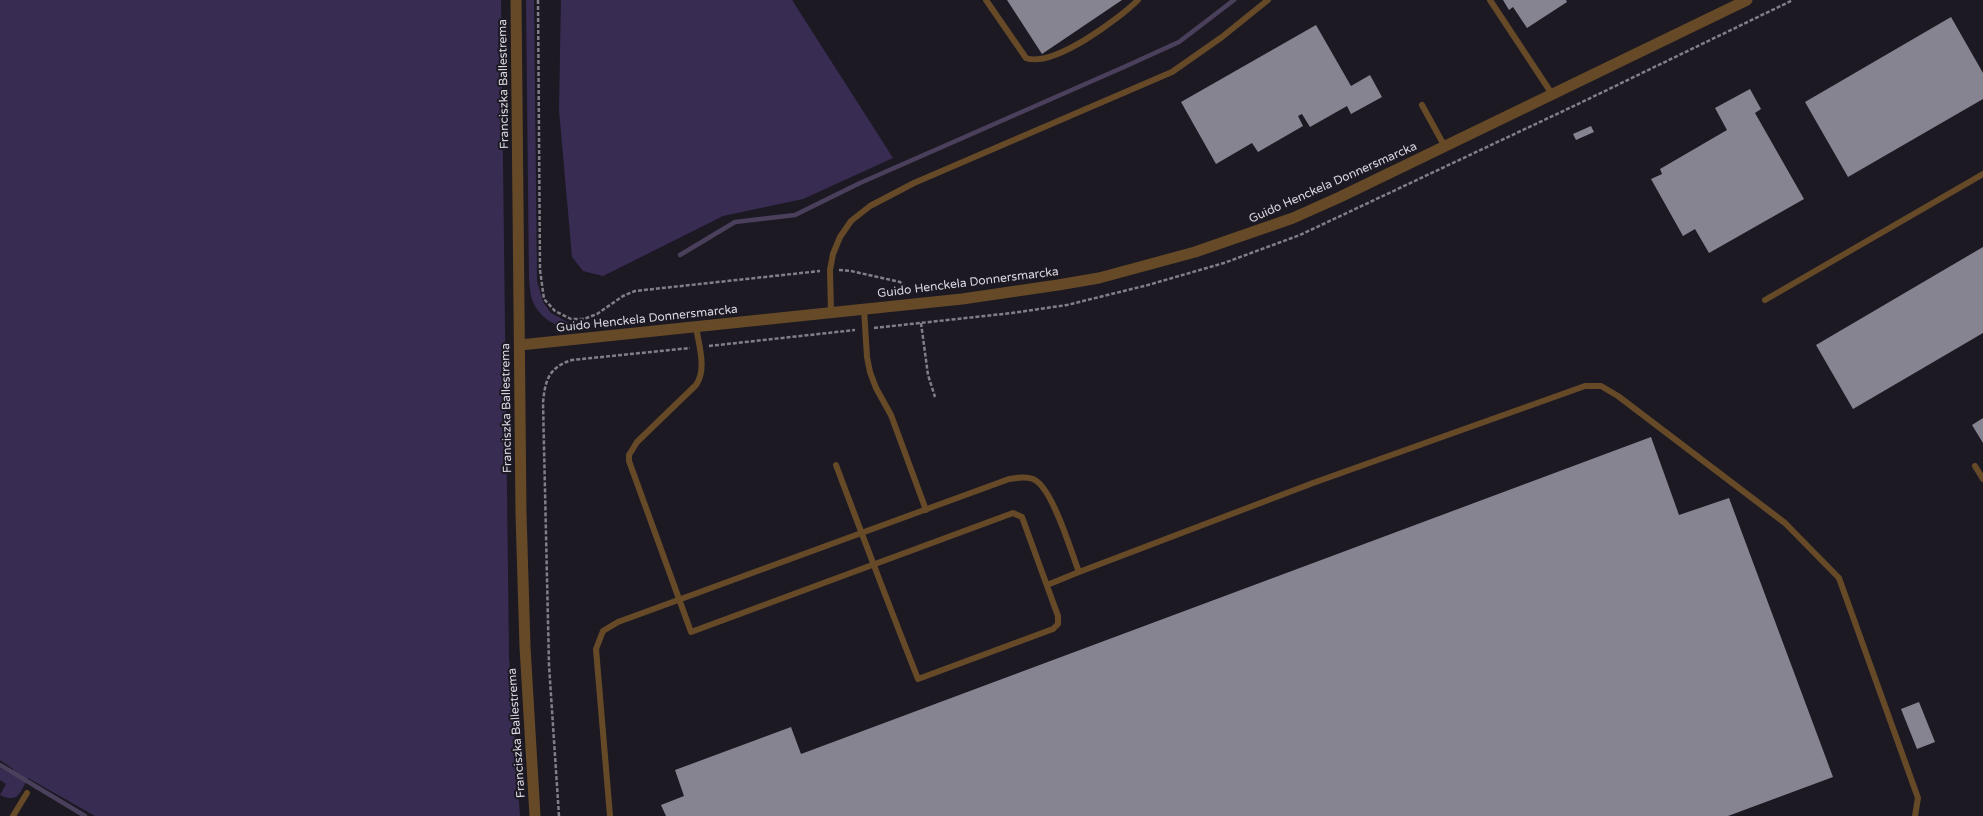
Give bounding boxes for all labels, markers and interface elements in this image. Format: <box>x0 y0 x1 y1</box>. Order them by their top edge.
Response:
street label: Franciszka Ballestrema <box>496 19 512 149</box>
street label: Guido Henckela Donnersmarcka <box>1247 139 1419 227</box>
street label: Guido Henckela Donnersmarcka <box>877 265 1059 301</box>
street label: Guido Henckela Donnersmarcka <box>556 302 738 336</box>
street label: Franciszka Ballestrema <box>499 343 515 473</box>
street label: Franciszka Ballestrema <box>505 668 529 798</box>

